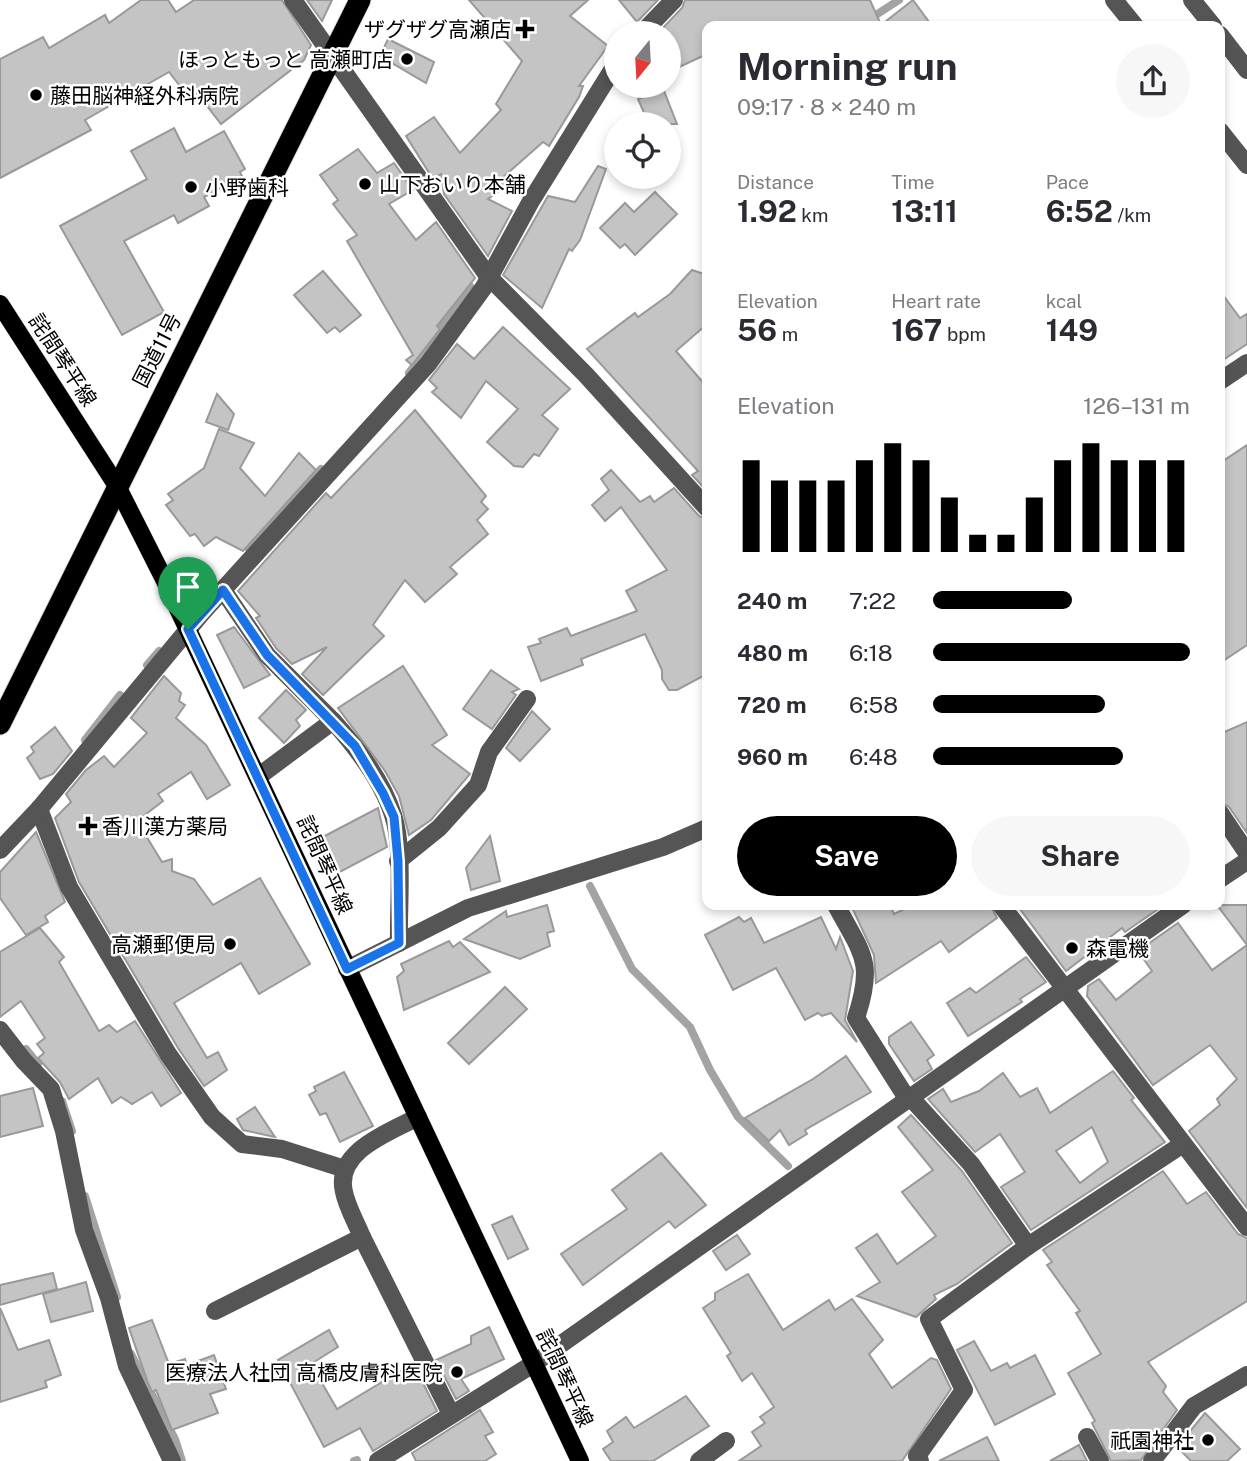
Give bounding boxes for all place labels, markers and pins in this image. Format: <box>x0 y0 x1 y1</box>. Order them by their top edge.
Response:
place label: ザグザグ高瀬店 <box>364 17 511 42</box>
marker: ザグザグ高瀬店 <box>517 21 533 37</box>
place label: ほっともっと 高瀬町店 <box>178 47 393 72</box>
marker: ほっともっと 高瀬町店 <box>399 51 415 67</box>
place label: 藤田脳神経外科病院 <box>50 83 239 108</box>
marker: 藤田脳神経外科病院 <box>28 87 44 103</box>
place label: 山下おいり本舗 <box>379 172 526 197</box>
place label: 小野歯科 <box>205 175 289 200</box>
marker: 山下おいり本舗 <box>357 176 373 192</box>
marker: 小野歯科 <box>183 179 199 195</box>
pin <box>158 557 218 629</box>
place label: 香川漢方薬局 <box>102 814 228 839</box>
marker: 香川漢方薬局 <box>80 818 96 834</box>
place label: 高瀬郵便局 <box>111 932 216 957</box>
marker: 高瀬郵便局 <box>222 936 238 952</box>
place label: 森電機 <box>1086 936 1149 961</box>
marker: 森電機 <box>1064 940 1080 956</box>
place label: 医療法人社団 高橋皮膚科医院 <box>165 1360 443 1385</box>
marker: 医療法人社団 高橋皮膚科医院 <box>449 1364 465 1380</box>
place label: 祇園神社 <box>1110 1428 1194 1453</box>
marker: 祇園神社 <box>1200 1432 1216 1448</box>

